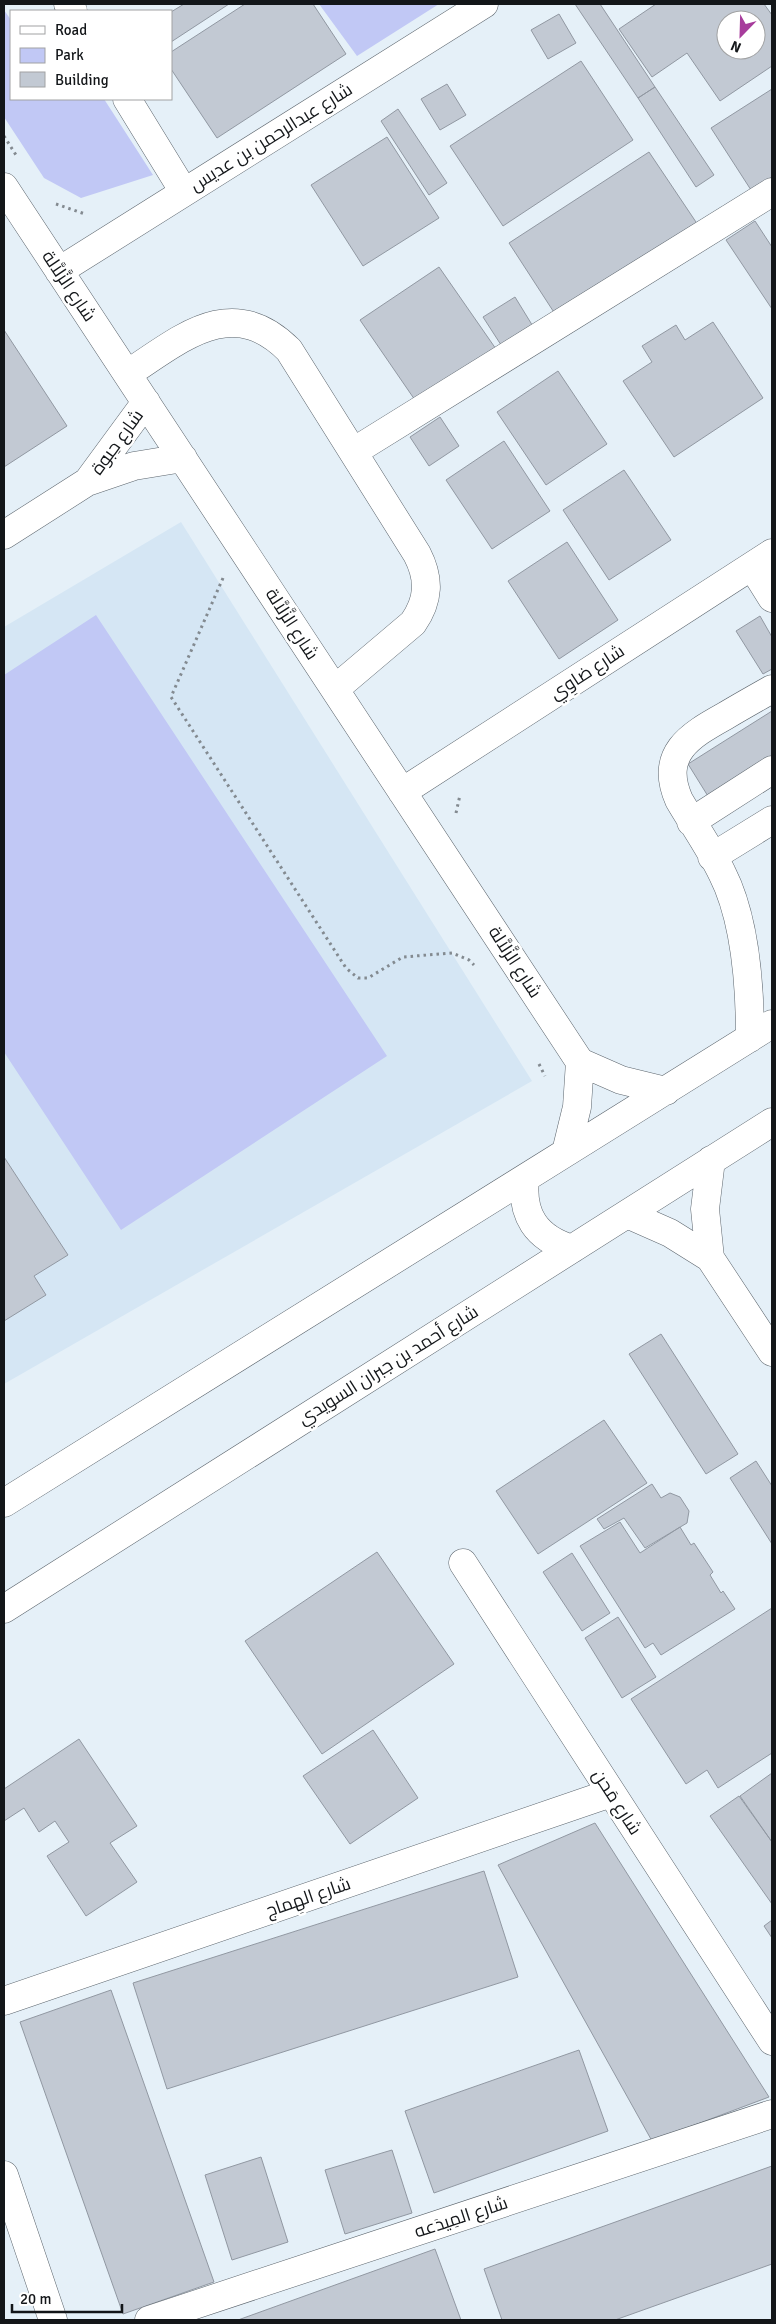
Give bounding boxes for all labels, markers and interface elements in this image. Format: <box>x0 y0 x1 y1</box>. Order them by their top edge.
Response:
legend <box>10 10 172 100</box>
north arrow <box>716 10 766 60</box>
text: Road <box>55 21 87 39</box>
text: N <box>728 37 744 56</box>
text: Park <box>55 46 84 64</box>
text: Building <box>55 71 109 89</box>
street label: شارع عبدالرحمن بن عديس <box>186 78 357 197</box>
street label: شارع الزَّلاَّلة <box>36 246 101 326</box>
street label: شارع حِبوة <box>86 405 149 479</box>
street label: شارع الزَّلاَّلة <box>260 584 324 664</box>
street label: شارع ضاوِي <box>545 640 630 707</box>
street label: شارع الزَّلاَّلة <box>483 922 547 1002</box>
street label: شارع أحمد بن جبران السويدي <box>294 1300 484 1432</box>
street label: شارع مَحن <box>587 1765 646 1839</box>
street label: شارع الهِماج <box>263 1872 354 1924</box>
street label: شارع المِيدَعه <box>412 2192 511 2243</box>
scale bar <box>12 2282 122 2314</box>
text: 20 m <box>20 2290 51 2308</box>

